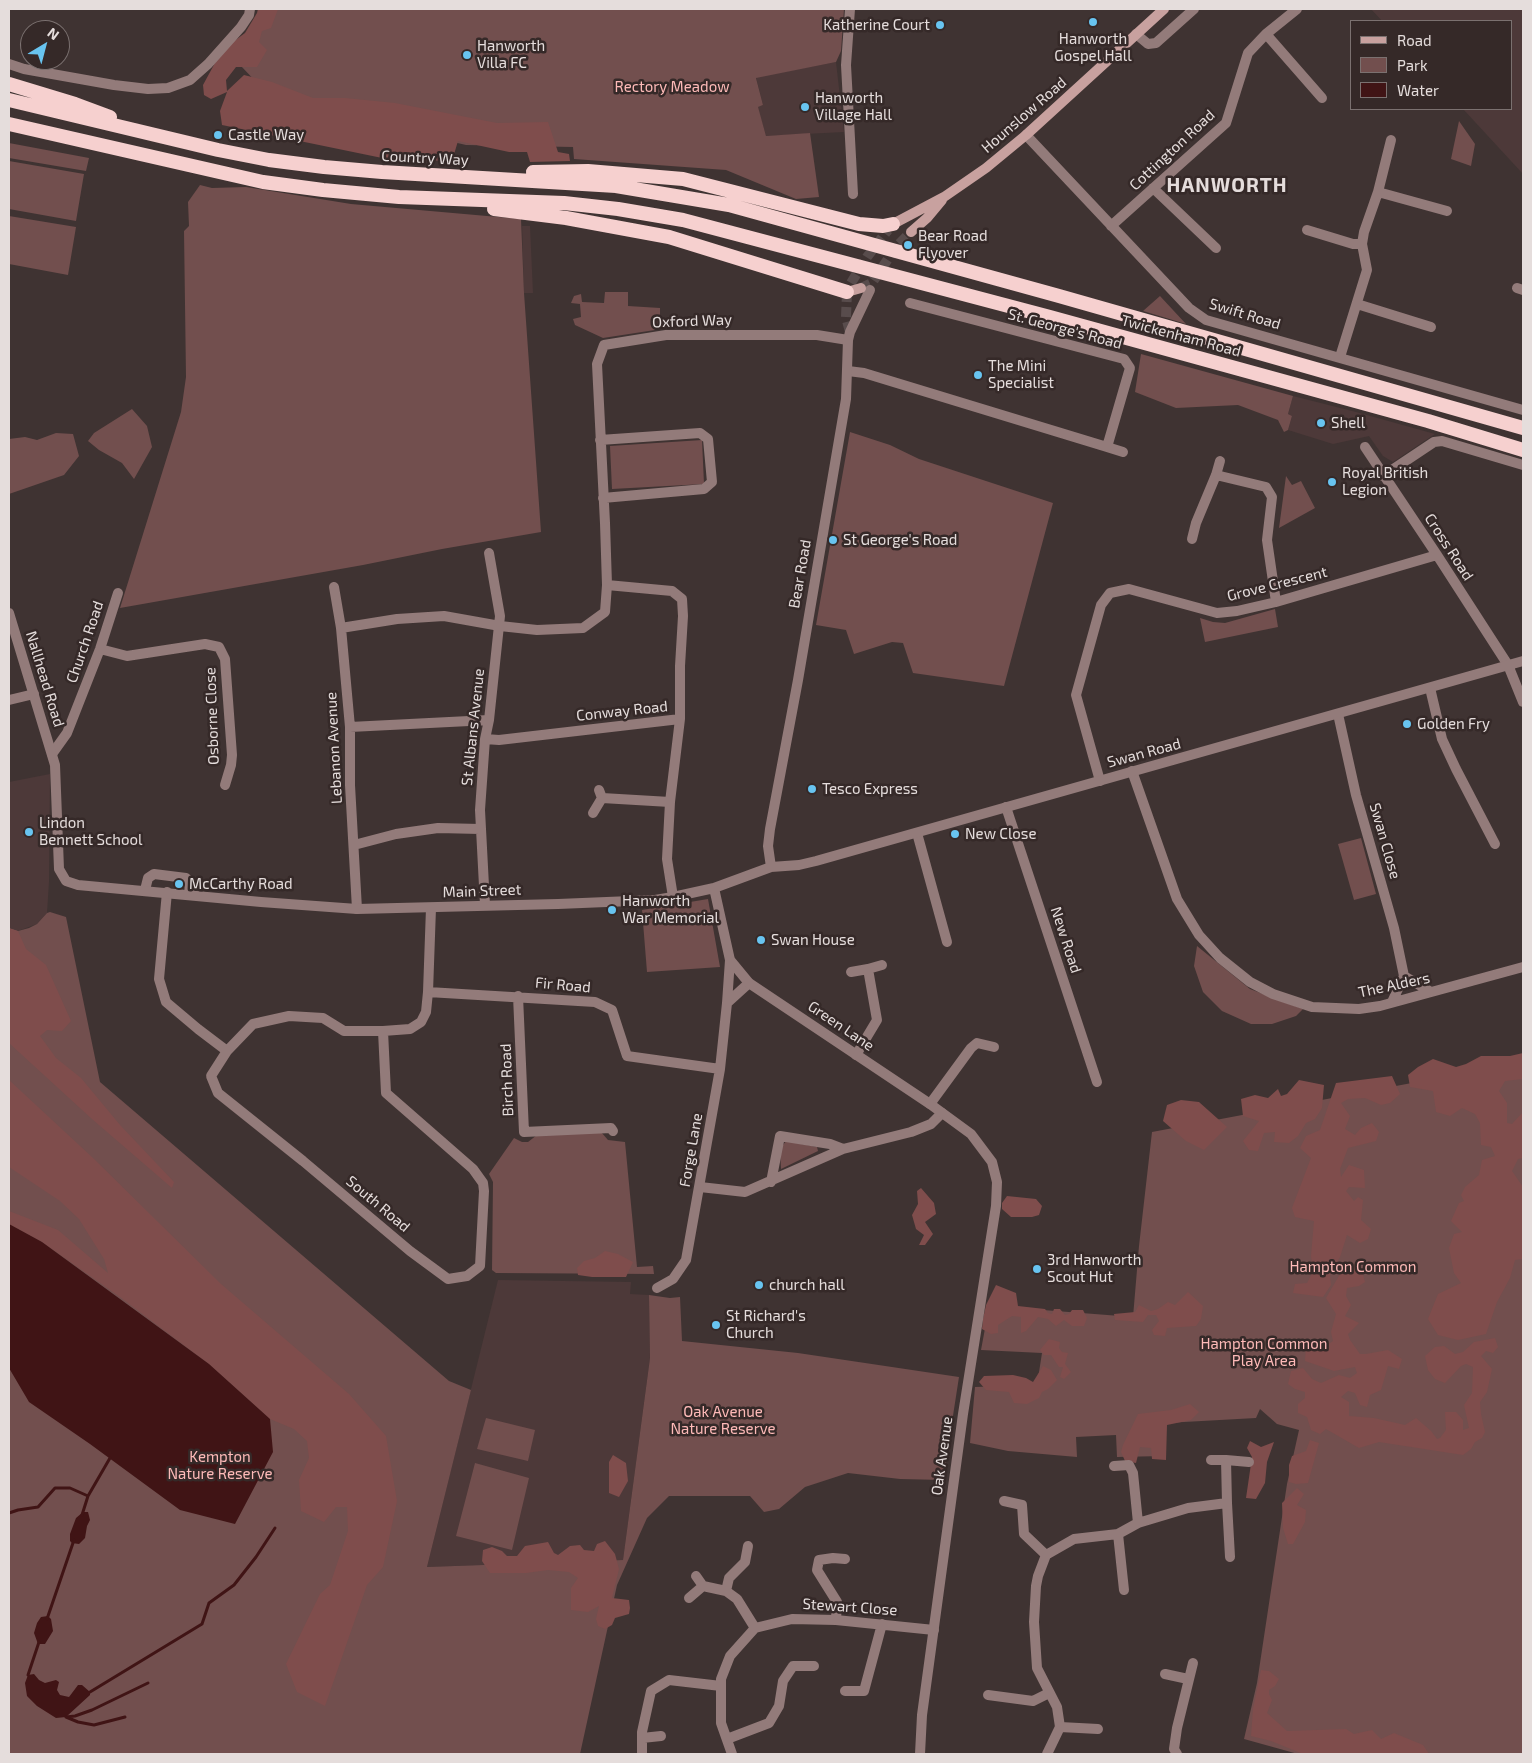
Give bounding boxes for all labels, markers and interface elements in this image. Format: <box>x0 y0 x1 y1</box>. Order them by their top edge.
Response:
place label: Katherine Court <box>823 16 930 34</box>
marker: Hanworth Gospel Hall <box>1087 16 1099 28</box>
marker: Katherine Court <box>934 19 946 31</box>
north arrow <box>20 20 70 70</box>
legend <box>1350 20 1512 110</box>
text: N <box>45 24 63 43</box>
place label: Hanworth Gospel Hall <box>1054 30 1132 65</box>
text: Road <box>1397 31 1432 49</box>
place label: Hanworth Villa FC <box>477 37 545 72</box>
marker: Hanworth Villa FC <box>461 49 473 61</box>
text: Park <box>1397 56 1428 74</box>
street label: Hounslow Road <box>978 73 1070 157</box>
park label: Rectory Meadow <box>615 78 729 96</box>
text: Water <box>1397 81 1439 99</box>
place label: Hanworth Village Hall <box>815 89 892 124</box>
marker: Hanworth Village Hall <box>799 101 811 113</box>
street label: Cottington Road <box>1126 106 1218 194</box>
place label: Castle Way <box>228 126 304 144</box>
marker: Castle Way <box>212 129 224 141</box>
street label: Country Way <box>381 147 469 169</box>
district label: HANWORTH <box>1165 173 1289 197</box>
place label: Bear Road Flyover <box>918 227 987 262</box>
marker: Bear Road Flyover <box>902 239 914 251</box>
street label: Swift Road <box>1207 295 1283 333</box>
street label: St. George's Road <box>1006 305 1124 353</box>
street label: Oxford Way <box>652 311 732 331</box>
street label: Twickenham Road <box>1119 311 1243 361</box>
place label: The Mini Specialist <box>988 357 1054 392</box>
marker: The Mini Specialist <box>972 369 984 381</box>
place label: Shell <box>1331 414 1365 432</box>
marker: Shell <box>1315 417 1327 429</box>
place label: Royal British Legion <box>1342 464 1428 499</box>
marker: Royal British Legion <box>1326 476 1338 488</box>
street label: Cross Road <box>1421 510 1477 584</box>
place label: St George's Road <box>843 531 957 549</box>
marker: St George's Road <box>827 534 839 546</box>
street label: Bear Road <box>785 538 815 610</box>
street label: Grove Crescent <box>1225 563 1329 605</box>
street label: Church Road <box>63 599 107 685</box>
street label: Nallhead Road <box>22 629 68 729</box>
street label: Osborne Close <box>201 667 223 765</box>
street label: St Albans Avenue <box>458 667 488 787</box>
street label: Lebanon Avenue <box>322 692 346 804</box>
street label: Conway Road <box>575 697 669 725</box>
place label: Golden Fry <box>1417 715 1490 733</box>
marker: Golden Fry <box>1401 718 1413 730</box>
street label: Swan Road <box>1105 735 1183 771</box>
place label: Tesco Express <box>822 780 918 798</box>
marker: Tesco Express <box>806 783 818 795</box>
street label: Swan Close <box>1366 801 1404 881</box>
place label: Lindon Bennett School <box>39 814 143 849</box>
place label: New Close <box>965 825 1037 843</box>
marker: Lindon Bennett School <box>23 826 35 838</box>
marker: New Close <box>949 828 961 840</box>
place label: McCarthy Road <box>189 875 293 893</box>
marker: McCarthy Road <box>173 878 185 890</box>
street label: Main Street <box>442 881 522 901</box>
place label: Hanworth War Memorial <box>622 892 719 927</box>
marker: Hanworth War Memorial <box>606 904 618 916</box>
street label: New Road <box>1047 904 1085 976</box>
place label: Swan House <box>771 931 855 949</box>
marker: Swan House <box>755 934 767 946</box>
street label: The Alders <box>1356 969 1432 1001</box>
street label: Fir Road <box>534 974 592 996</box>
street label: Green Lane <box>804 997 878 1055</box>
street label: Birch Road <box>497 1043 517 1117</box>
street label: Forge Lane <box>676 1112 706 1188</box>
street label: South Road <box>342 1172 414 1236</box>
place label: 3rd Hanworth Scout Hut <box>1047 1251 1141 1286</box>
park label: Hampton Common <box>1290 1258 1416 1276</box>
marker: 3rd Hanworth Scout Hut <box>1031 1263 1043 1275</box>
place label: church hall <box>769 1276 845 1294</box>
marker: church hall <box>753 1279 765 1291</box>
place label: St Richard's Church <box>726 1307 806 1342</box>
marker: St Richard's Church <box>710 1319 722 1331</box>
park label: Hampton Common Play Area <box>1201 1335 1327 1370</box>
park label: Oak Avenue Nature Reserve <box>670 1403 776 1438</box>
street label: Oak Avenue <box>928 1415 956 1497</box>
park label: Kempton Nature Reserve <box>167 1448 273 1483</box>
street label: Stewart Close <box>802 1595 898 1619</box>

